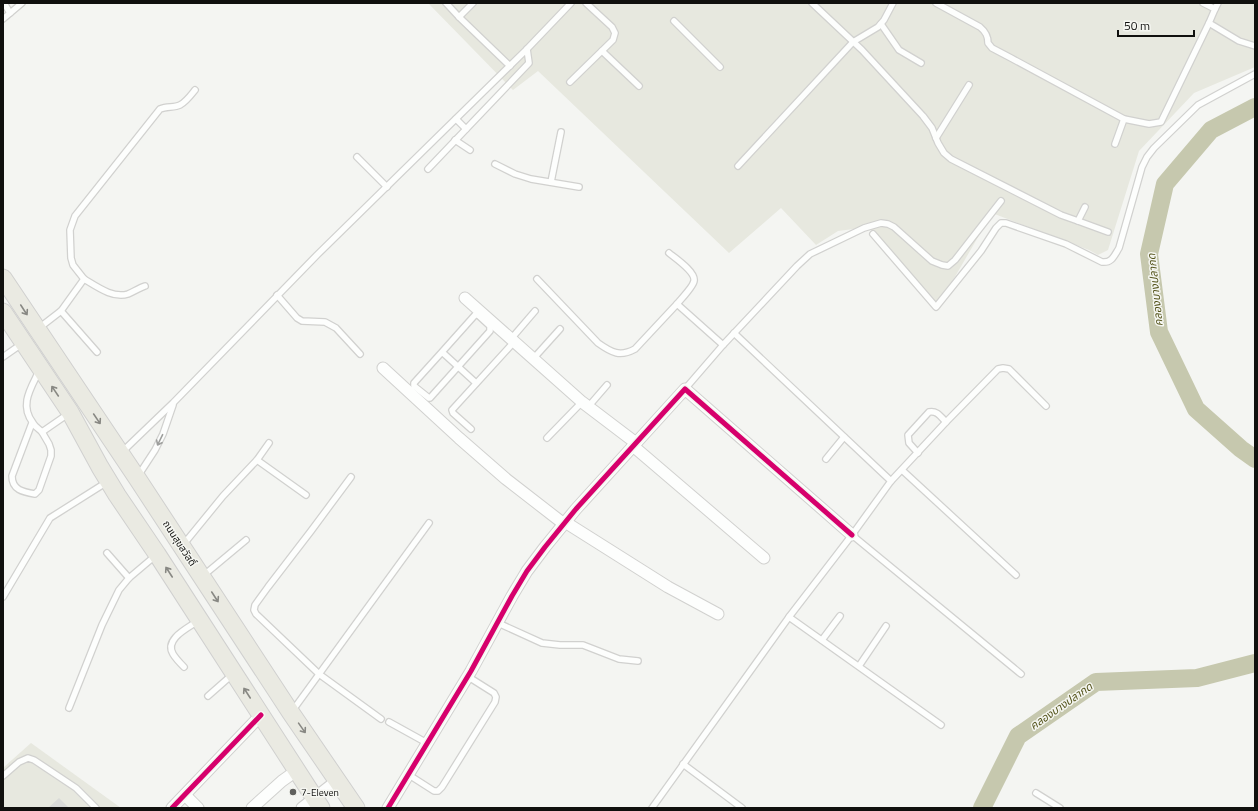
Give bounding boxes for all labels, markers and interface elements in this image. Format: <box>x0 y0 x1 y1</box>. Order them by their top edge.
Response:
scale bar <box>1118 12 1194 38</box>
text: 50 m <box>1124 16 1150 35</box>
water label: คลองบางปลากด <box>1143 252 1167 327</box>
one-way arrow <box>21 304 29 316</box>
one-way arrow <box>51 386 59 397</box>
one-way arrow <box>92 413 101 424</box>
one-way arrow <box>156 434 164 446</box>
street label: ถนนสุขสวัสดิ์ <box>159 517 200 569</box>
one-way arrow <box>165 567 173 578</box>
one-way arrow <box>211 591 219 602</box>
water label: คลองบางปลากด <box>1026 678 1097 734</box>
one-way arrow <box>243 688 251 699</box>
one-way arrow <box>298 723 306 734</box>
place label: 7-Eleven <box>301 785 339 800</box>
marker: 7-Eleven <box>288 787 298 797</box>

